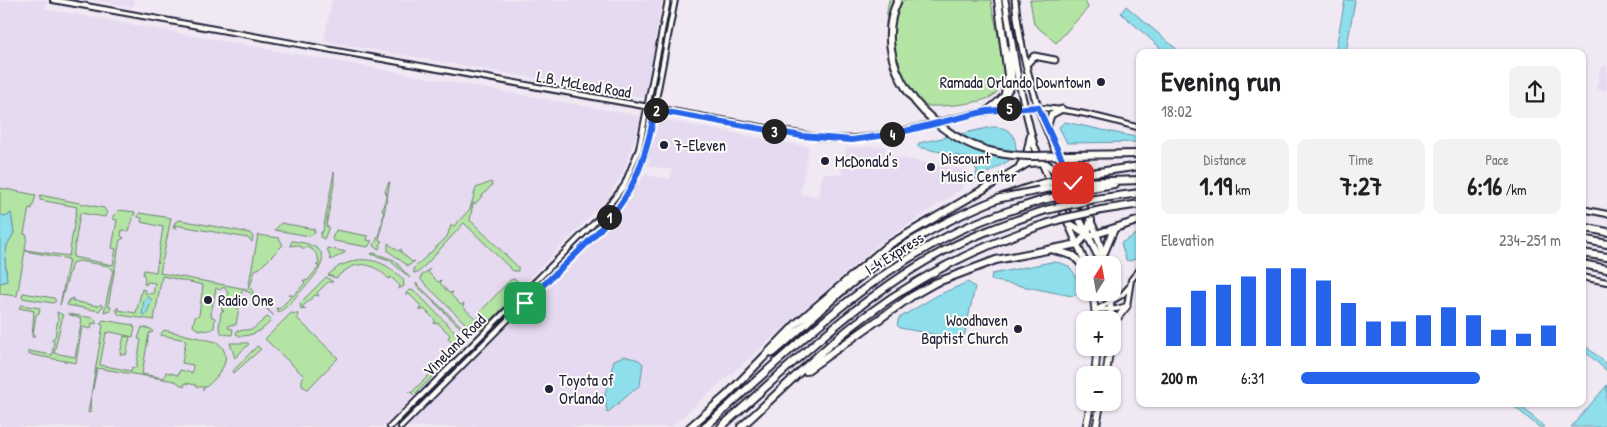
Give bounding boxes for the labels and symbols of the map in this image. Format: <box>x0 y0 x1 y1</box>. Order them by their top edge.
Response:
street label: L.B. McLeod Road <box>535 65 633 103</box>
place label: Ramada Orlando Downtown <box>940 71 1091 93</box>
marker: Ramada Orlando Downtown <box>1095 76 1107 88</box>
pin: 5 <box>996 96 1022 120</box>
pin: 2 <box>644 98 668 122</box>
pin: 3 <box>762 118 786 144</box>
pin: 4 <box>880 122 904 146</box>
place label: 7-Eleven <box>674 134 726 156</box>
marker: 7-Eleven <box>658 139 670 151</box>
place label: Discount Music Center <box>941 147 1017 187</box>
place label: McDonald's <box>835 150 898 172</box>
marker: McDonald's <box>819 155 831 167</box>
marker: Discount Music Center <box>925 161 937 173</box>
pin <box>1052 162 1094 204</box>
pin: 1 <box>596 204 622 230</box>
street label: I-4 Express <box>860 226 928 280</box>
north arrow <box>1076 256 1121 301</box>
pin <box>504 282 546 324</box>
place label: Radio One <box>218 289 275 311</box>
marker: Radio One <box>202 294 214 306</box>
street label: Vineland Road <box>418 309 490 381</box>
place label: Woodhaven Baptist Church <box>921 309 1008 349</box>
marker: Woodhaven Baptist Church <box>1012 323 1024 335</box>
place label: Toyota of Orlando <box>559 369 614 409</box>
marker: Toyota of Orlando <box>543 383 555 395</box>

